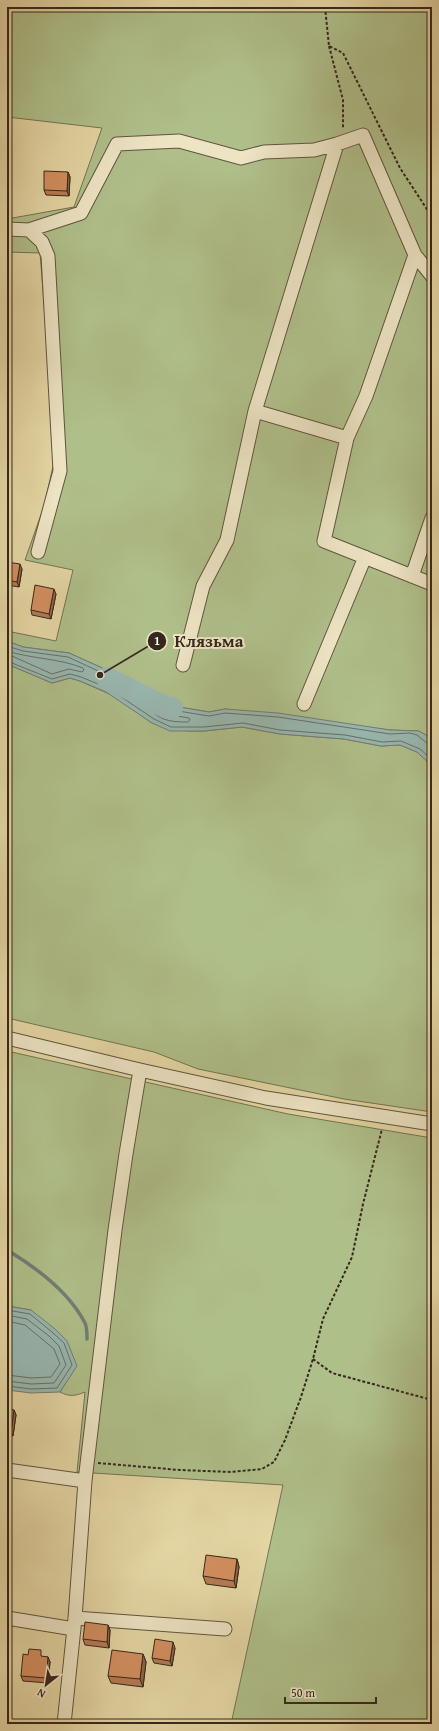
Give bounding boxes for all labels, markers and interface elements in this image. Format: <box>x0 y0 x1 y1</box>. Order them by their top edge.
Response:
callout: Клязьма <box>147 626 252 655</box>
text: Клязьма <box>175 628 244 653</box>
text: 1 <box>154 632 160 649</box>
north arrow <box>26 1665 66 1705</box>
scale bar <box>285 1679 376 1705</box>
text: 50 m <box>291 1684 315 1701</box>
text: N <box>33 1685 48 1702</box>

